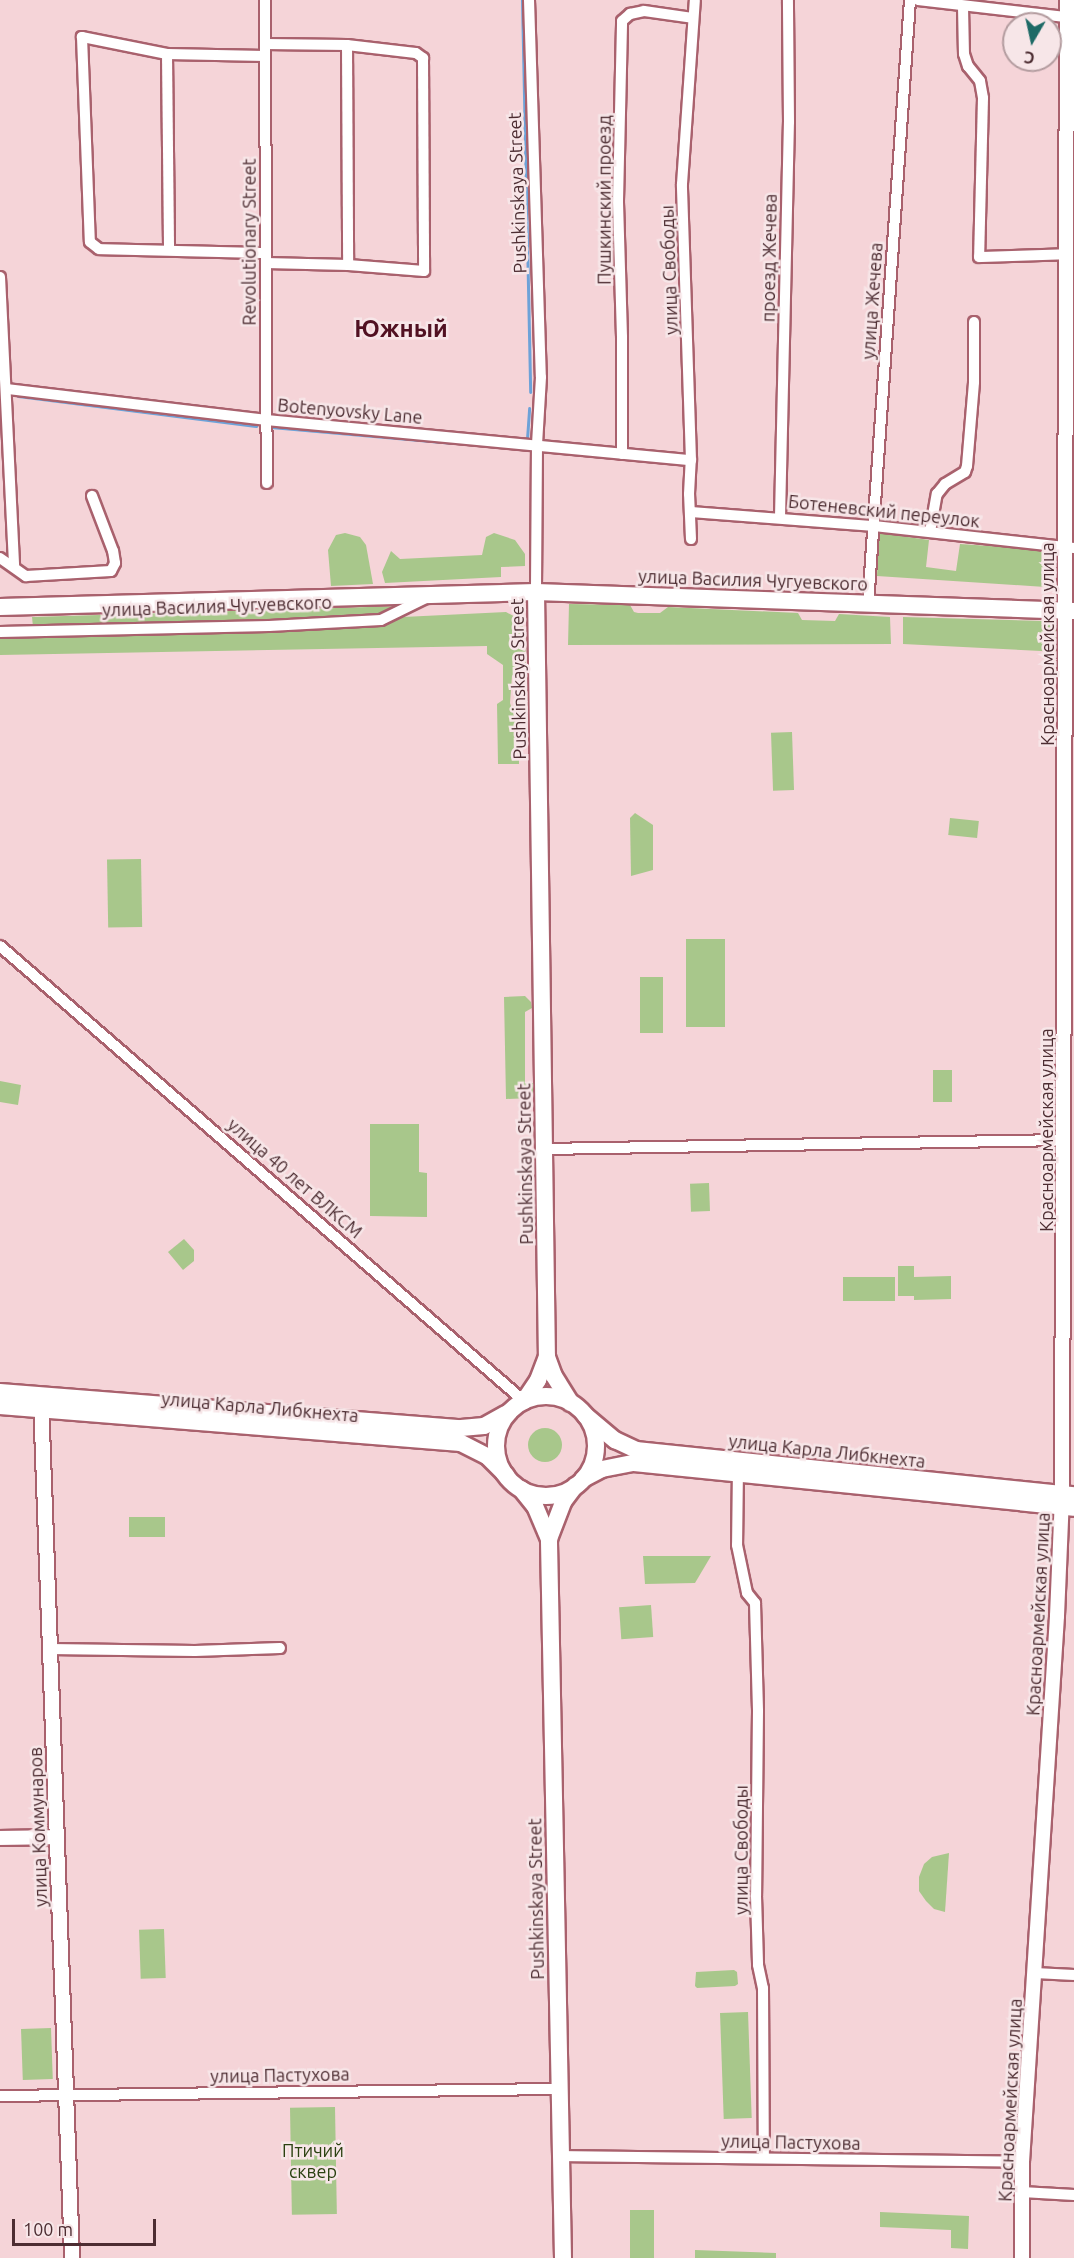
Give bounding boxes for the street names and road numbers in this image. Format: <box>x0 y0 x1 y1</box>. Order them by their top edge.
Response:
street label: Pushkinskaya Street <box>503 112 531 274</box>
street label: Пушкинский проезд <box>593 115 615 285</box>
street label: Revolutionary Street <box>238 158 260 326</box>
street label: проезд Жечева <box>757 194 781 322</box>
street label: улица Свободы <box>656 205 682 335</box>
street label: улица Жечева <box>857 242 887 360</box>
street label: Botenyovsky Lane <box>277 394 423 428</box>
street label: Ботеневский переулок <box>787 490 981 532</box>
street label: Красноармейская улица <box>1036 542 1058 746</box>
street label: улица Василия Чугуевского <box>638 565 868 595</box>
street label: улица Василия Чугуевского <box>102 591 332 621</box>
street label: Pushkinskaya Street <box>506 598 530 760</box>
street label: Красноармейская улица <box>1035 1028 1057 1232</box>
street label: Pushkinskaya Street <box>513 1083 537 1245</box>
street label: улица 40 лет ВЛКСМ <box>223 1114 367 1242</box>
street label: улица Карла Либкнехта <box>161 1388 359 1426</box>
street label: улица Карла Либкнехта <box>728 1430 926 1472</box>
street label: Красноармейская улица <box>1022 1512 1054 1716</box>
street label: улица Коммунаров <box>24 1747 52 1907</box>
street label: улица Свободы <box>730 1785 752 1915</box>
street label: Pushkinskaya Street <box>524 1818 548 1980</box>
street label: Красноармейская улица <box>994 1998 1026 2202</box>
street label: улица Пастухова <box>210 2063 350 2087</box>
street label: улица Пастухова <box>721 2130 861 2154</box>

